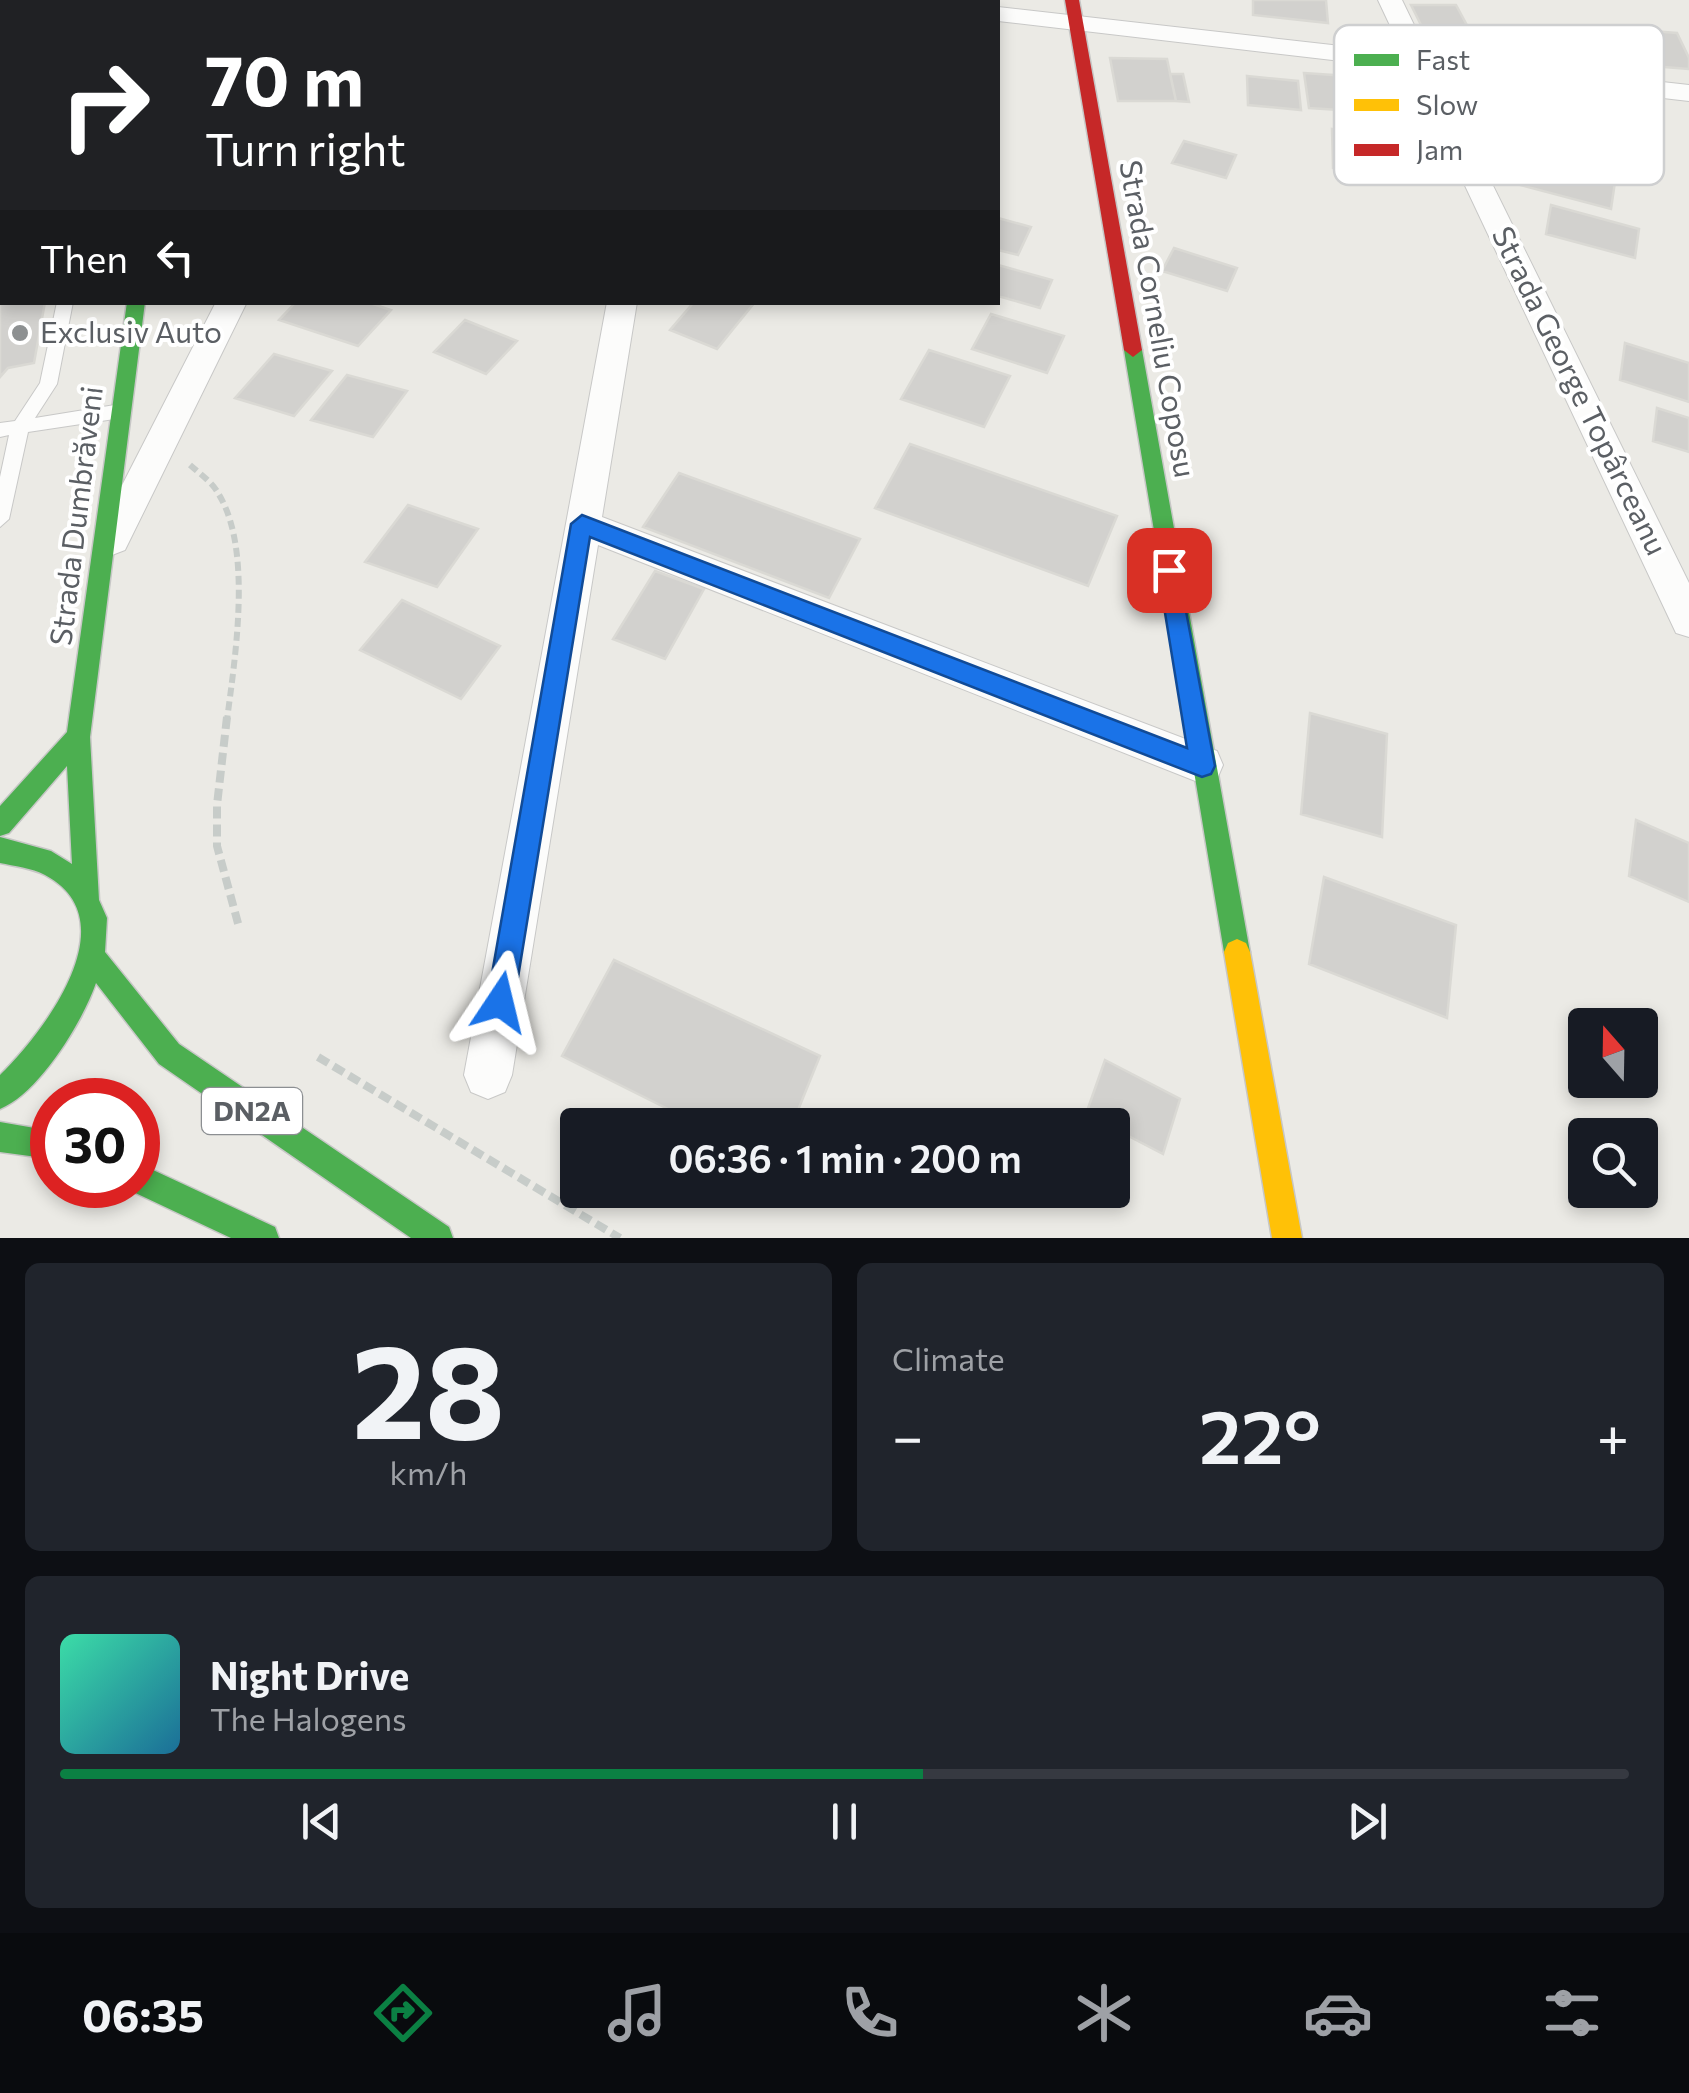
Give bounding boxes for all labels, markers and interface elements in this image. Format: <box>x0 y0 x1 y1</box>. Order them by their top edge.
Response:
legend <box>1334 25 1664 185</box>
text: 70 m <box>205 35 364 120</box>
icon: right <box>40 40 170 170</box>
text: Fast <box>1416 42 1470 76</box>
text: Slow <box>1416 87 1478 121</box>
text: Turn right <box>205 120 406 175</box>
text: Jam <box>1416 132 1463 166</box>
street label: Strada Corneliu Coposu <box>1113 157 1206 480</box>
street label: Strada George Topârceanu <box>1486 220 1677 560</box>
icon: left <box>148 230 203 285</box>
text: Then <box>40 234 128 281</box>
place label: Exclusiv Auto <box>40 312 222 349</box>
marker: Exclusiv Auto <box>9 322 31 344</box>
street label: Strada Dumbrăveni <box>40 384 109 647</box>
pin <box>1127 528 1212 613</box>
icon: arrive <box>1142 543 1197 598</box>
position arrow <box>448 950 552 1054</box>
north arrow <box>1568 1008 1658 1098</box>
map controls <box>1568 1008 1658 1208</box>
speed limit sign: 30 <box>30 1078 160 1208</box>
road number: DN2A <box>202 1088 302 1134</box>
button: search <box>1568 1118 1658 1208</box>
text: 06:36 · 1 min · 200 m <box>668 1134 1022 1181</box>
text: 28 <box>352 1307 505 1466</box>
text: Climate <box>892 1338 1005 1378</box>
text: 22° <box>1199 1388 1321 1479</box>
text: − <box>892 1401 923 1468</box>
text: + <box>1597 1401 1629 1468</box>
text: km/h <box>390 1452 467 1492</box>
text: Night Drive <box>210 1651 409 1698</box>
text: The Halogens <box>210 1698 407 1738</box>
icon: previous <box>294 1794 349 1849</box>
icon: pause <box>817 1794 872 1849</box>
icon: next <box>1340 1794 1395 1849</box>
icon: directions <box>368 1978 438 2048</box>
icon: music <box>602 1978 672 2048</box>
icon: phone <box>835 1978 905 2048</box>
icon: climate <box>1069 1978 1139 2048</box>
icon: car <box>1303 1978 1373 2048</box>
icon: filters <box>1537 1978 1607 2048</box>
text: 06:35 <box>82 1986 204 2041</box>

